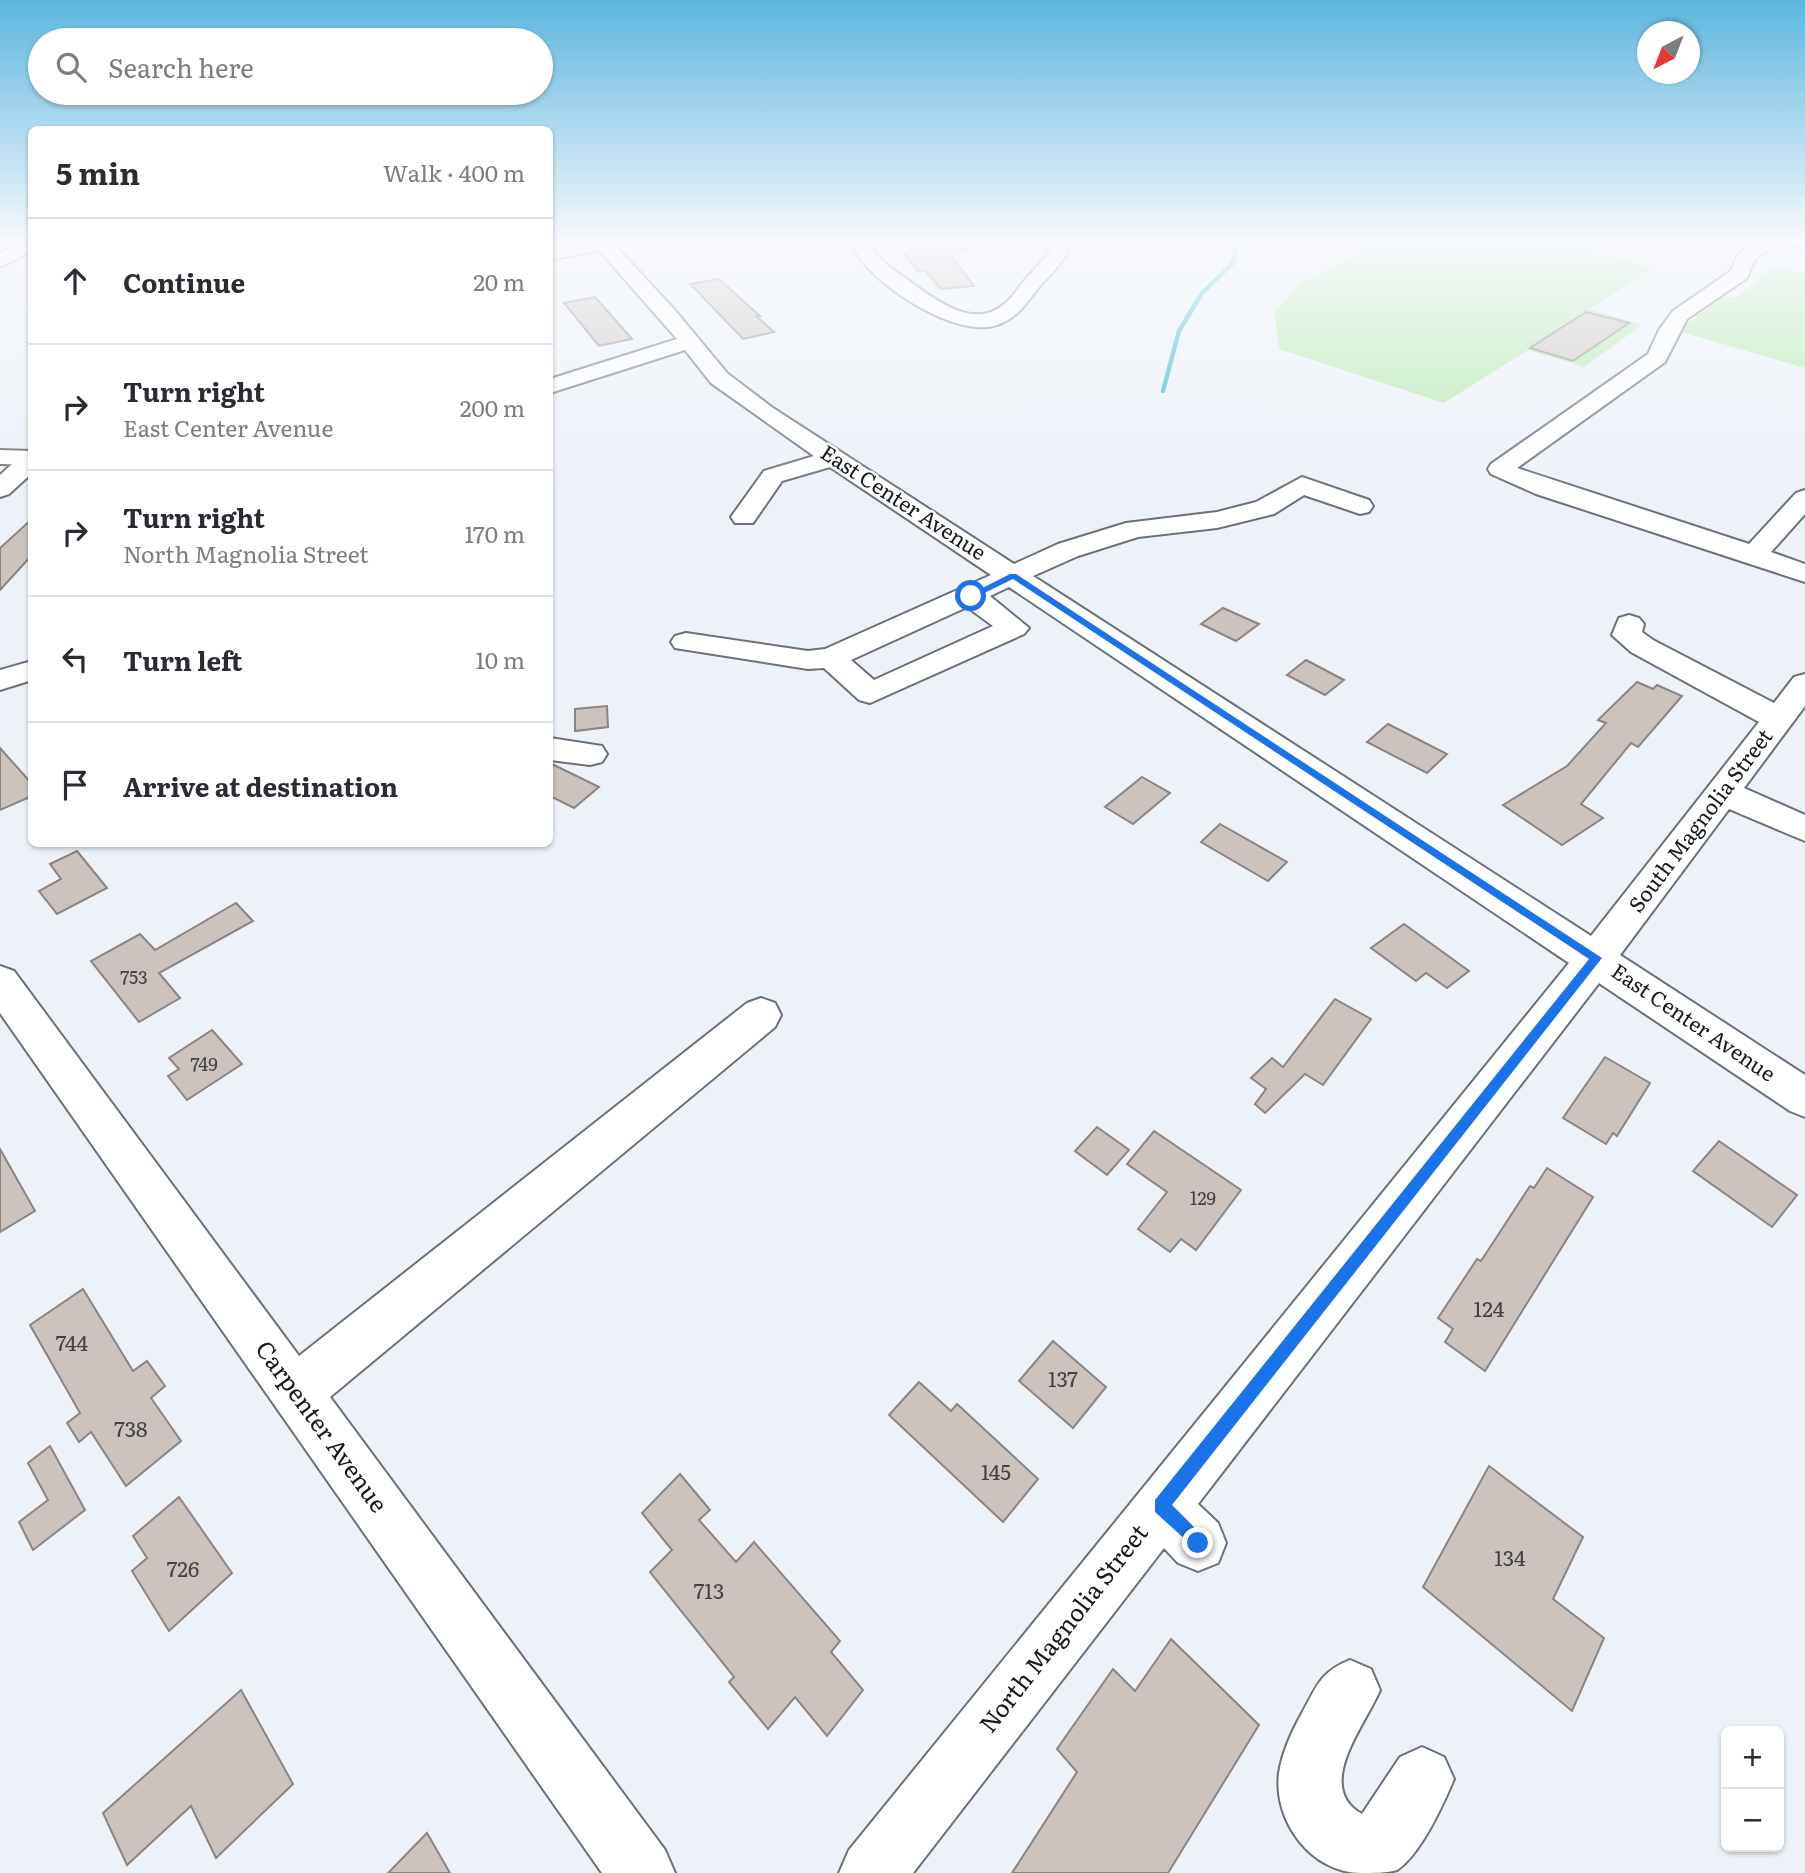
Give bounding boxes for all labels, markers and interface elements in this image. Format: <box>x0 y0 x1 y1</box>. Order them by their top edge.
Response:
north arrow <box>1637 21 1700 84</box>
search box <box>28 28 553 105</box>
text: Search here <box>108 47 254 86</box>
icon: search <box>52 48 90 86</box>
text: 5 min <box>56 150 140 194</box>
text: Walk · 400 m <box>383 155 525 189</box>
icon: ahead <box>56 262 94 300</box>
text: Continue <box>123 262 245 301</box>
text: 20 m <box>473 264 525 298</box>
text: Turn right <box>123 371 265 410</box>
icon: right <box>56 388 94 426</box>
text: 200 m <box>460 390 525 424</box>
text: East Center Avenue <box>123 410 333 444</box>
street label: East Center Avenue <box>815 436 993 566</box>
text: Turn right <box>123 497 265 536</box>
icon: right <box>56 514 94 552</box>
text: 170 m <box>464 516 525 550</box>
text: North Magnolia Street <box>123 536 369 570</box>
route start <box>955 580 986 611</box>
icon: left <box>56 640 94 678</box>
text: Turn left <box>123 640 242 679</box>
text: 10 m <box>475 642 525 676</box>
street label: South Magnolia Street <box>1619 721 1779 918</box>
icon: arrive <box>56 766 94 804</box>
text: Arrive at destination <box>123 766 398 805</box>
street label: East Center Avenue <box>1606 954 1783 1088</box>
house number: 753 <box>120 963 148 990</box>
house number: 749 <box>190 1050 218 1077</box>
house number: 129 <box>1190 1184 1216 1211</box>
house number: 124 <box>1474 1292 1505 1323</box>
house number: 744 <box>56 1326 89 1357</box>
street label: Carpenter Avenue <box>249 1332 397 1519</box>
house number: 137 <box>1048 1362 1078 1393</box>
house number: 738 <box>114 1412 148 1443</box>
house number: 145 <box>981 1455 1011 1486</box>
street label: North Magnolia Street <box>969 1516 1155 1739</box>
route end <box>1182 1527 1213 1558</box>
house number: 134 <box>1494 1541 1526 1572</box>
house number: 726 <box>167 1552 199 1583</box>
house number: 713 <box>694 1574 724 1605</box>
map controls <box>1721 1726 1784 1852</box>
button: + <box>1721 1726 1784 1789</box>
button: − <box>1721 1789 1784 1852</box>

